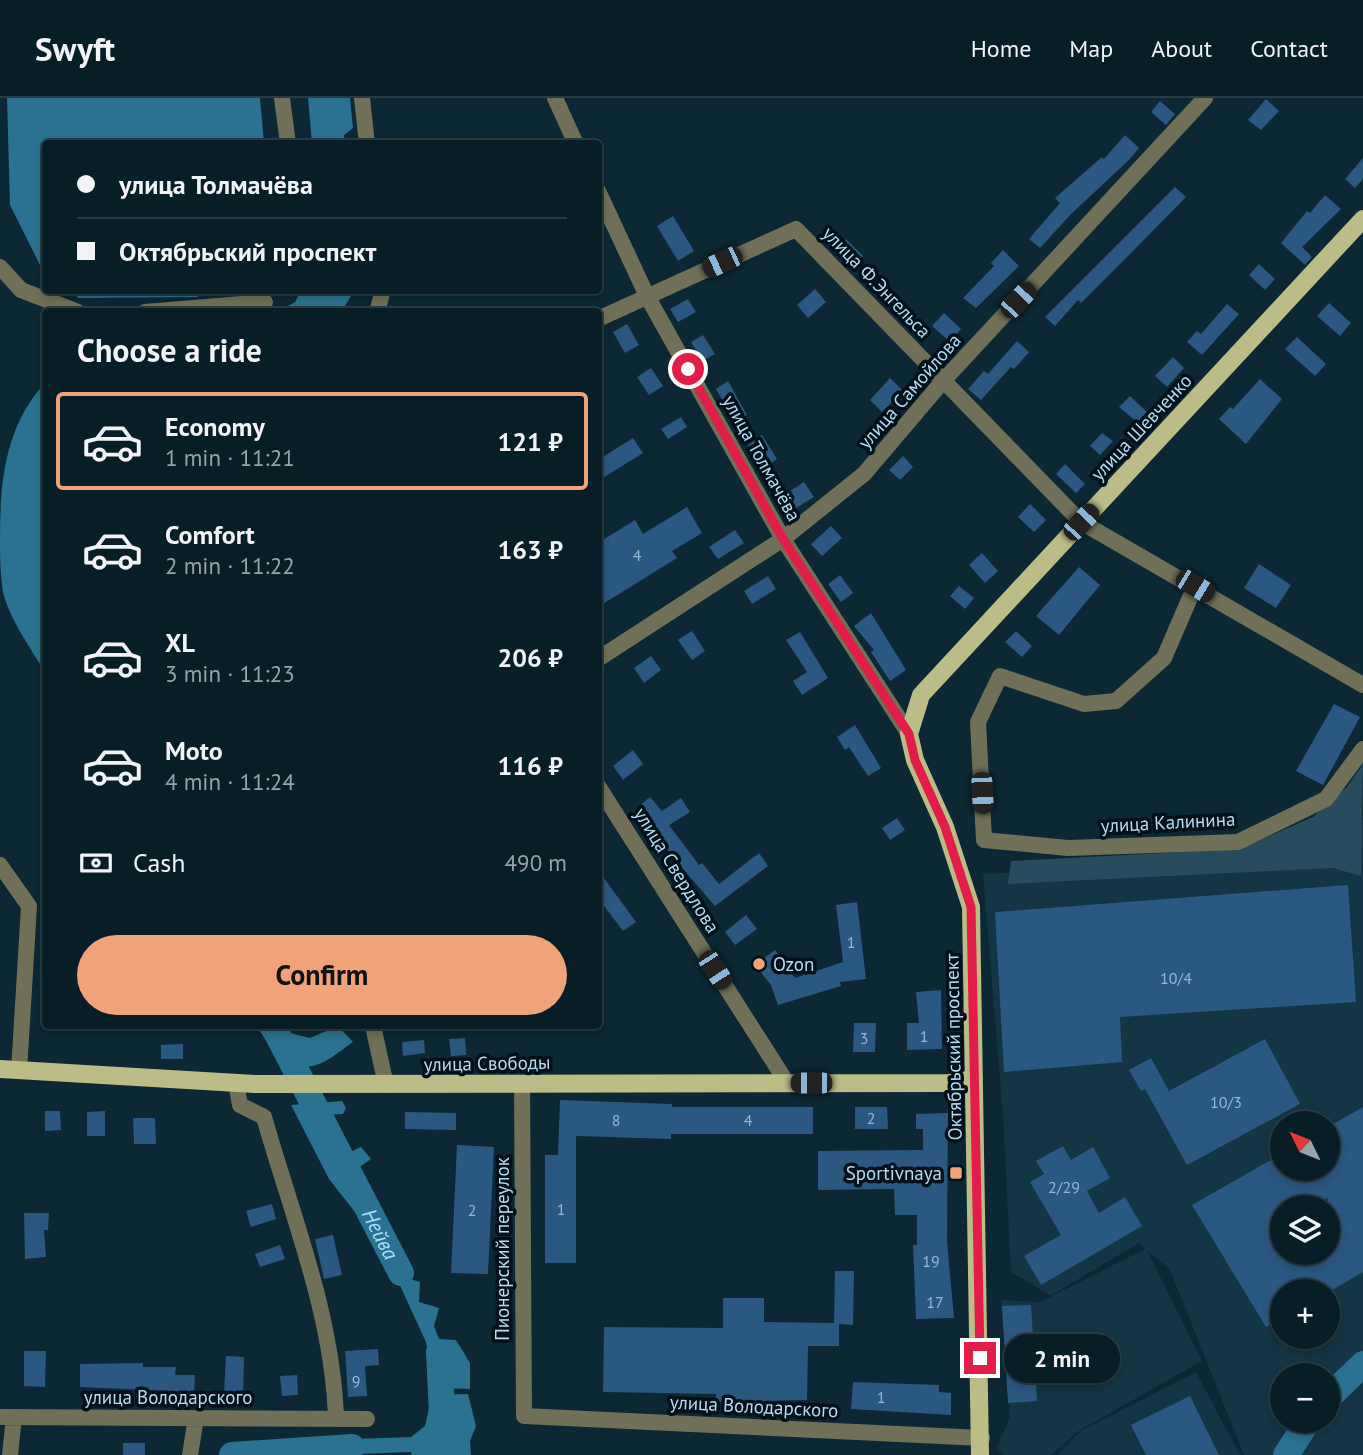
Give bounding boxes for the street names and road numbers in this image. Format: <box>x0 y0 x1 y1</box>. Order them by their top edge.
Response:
street label: улица Ф.Энгельса <box>818 221 936 343</box>
street label: улица Самойлова <box>852 328 966 454</box>
street label: улица Шевченко <box>1085 369 1197 485</box>
street label: улица Толмачёва <box>718 391 806 525</box>
street label: улица Свердлова <box>629 803 725 937</box>
street label: улица Калинина <box>1100 806 1236 838</box>
street label: Октябрьский проспект <box>939 953 967 1141</box>
street label: улица Свободы <box>423 1050 551 1076</box>
street label: Пионерский переулок <box>490 1157 514 1341</box>
street label: улица Володарского <box>84 1385 252 1409</box>
street label: улица Володарского <box>669 1390 839 1422</box>

